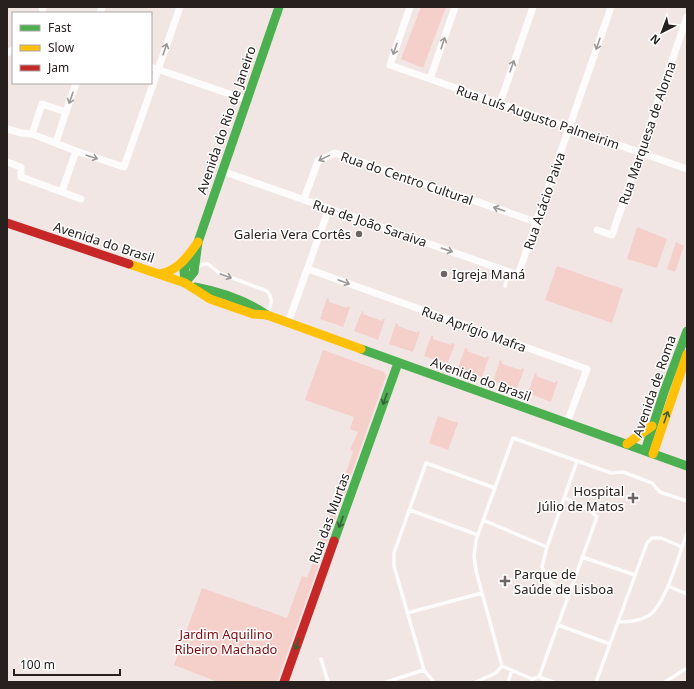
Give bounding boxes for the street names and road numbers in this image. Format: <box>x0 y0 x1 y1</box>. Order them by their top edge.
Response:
street label: Avenida do Rio de Janeiro <box>192 43 260 196</box>
street label: Rua Marquesa de Alorna <box>614 59 680 207</box>
street label: Rua Luís Augusto Palmeirim <box>454 81 622 153</box>
street label: Rua do Centro Cultural <box>338 147 476 209</box>
street label: Rua Acácio Paiva <box>519 150 569 252</box>
street label: Rua de João Saraiva <box>311 195 429 251</box>
street label: Avenida do Brasil <box>51 217 157 267</box>
street label: Rua Aprígio Mafra <box>419 302 529 356</box>
street label: Avenida de Roma <box>628 333 680 439</box>
street label: Avenida do Brasil <box>428 353 534 405</box>
street label: Rua das Murtas <box>304 470 354 566</box>

